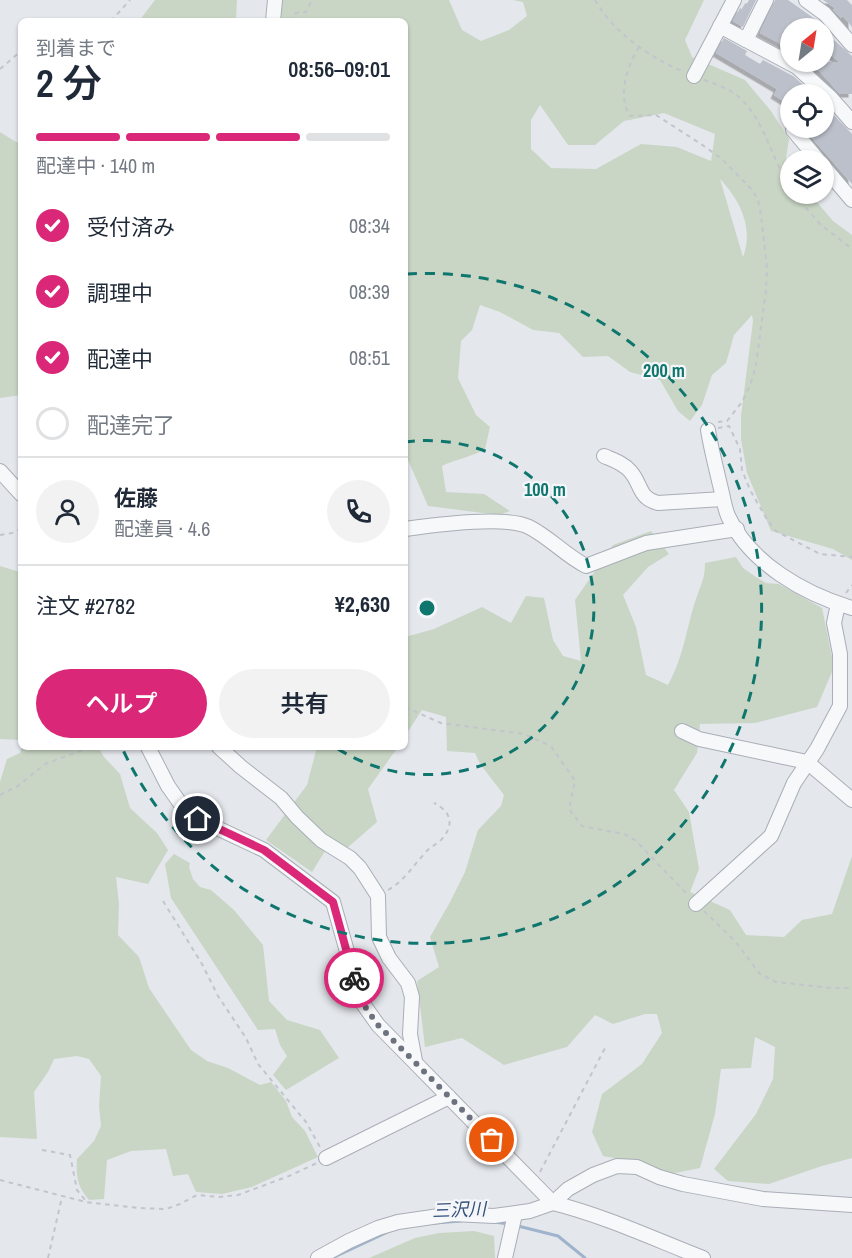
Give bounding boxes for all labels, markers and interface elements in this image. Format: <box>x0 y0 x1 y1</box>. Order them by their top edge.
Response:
north arrow <box>780 18 834 72</box>
map controls <box>780 18 834 204</box>
text: 到着まで <box>36 34 116 61</box>
text: 08:56–09:01 <box>288 54 390 84</box>
text: 2 分 <box>36 57 102 109</box>
button: locate <box>780 84 834 138</box>
button: layers <box>780 150 834 204</box>
text: 配達中 · 140 m <box>36 152 155 179</box>
icon: check <box>36 209 69 242</box>
text: 受付済み <box>87 212 175 242</box>
text: 08:34 <box>349 212 390 239</box>
icon: check <box>36 275 69 308</box>
text: 調理中 <box>87 278 153 308</box>
text: 08:39 <box>349 278 390 305</box>
icon: check <box>36 341 69 374</box>
text: 配達中 <box>87 344 153 374</box>
text: 08:51 <box>349 344 390 371</box>
text: 200 m <box>643 358 685 383</box>
text: 配達完了 <box>87 410 175 440</box>
text: 100 m <box>524 477 566 502</box>
button: person <box>36 480 99 543</box>
button: phone <box>327 480 390 543</box>
text: 佐藤 <box>114 483 158 513</box>
text: 配達員 · 4.6 <box>114 515 210 542</box>
text: ¥2,630 <box>335 589 390 619</box>
text: 注文 #2782 <box>36 591 135 621</box>
centre of rings <box>417 598 437 618</box>
button: ヘルプ <box>36 669 207 738</box>
button: 共有 <box>219 669 390 738</box>
pin <box>172 793 223 844</box>
icon: home <box>181 802 214 835</box>
courier <box>324 948 384 1008</box>
icon: bike <box>338 962 371 995</box>
pin <box>466 1114 517 1165</box>
icon: bag <box>475 1123 508 1156</box>
water label: 三沢川 <box>432 1196 488 1223</box>

